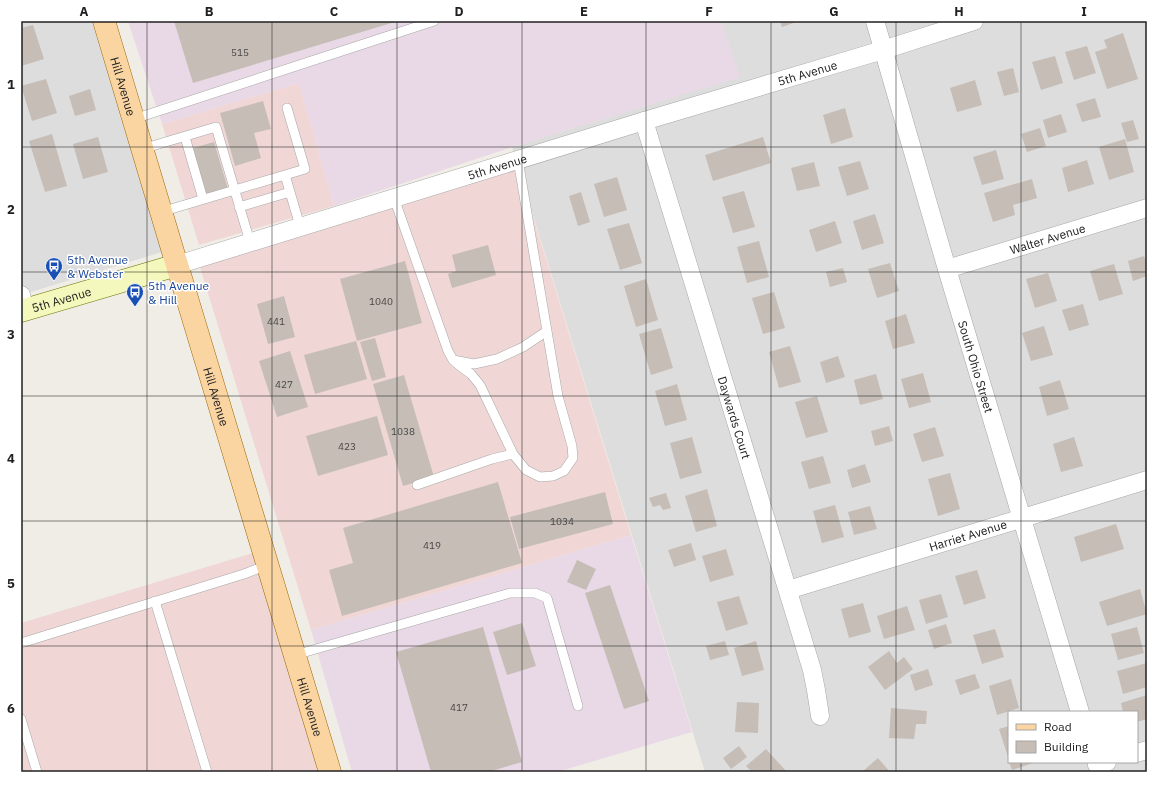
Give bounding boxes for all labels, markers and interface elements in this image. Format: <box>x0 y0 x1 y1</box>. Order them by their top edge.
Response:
text: A <box>80 3 89 20</box>
text: B <box>205 3 214 20</box>
text: C <box>330 3 339 20</box>
text: D <box>454 3 464 20</box>
text: E <box>580 3 588 20</box>
text: F <box>705 3 713 20</box>
text: G <box>829 3 839 20</box>
text: H <box>954 3 964 20</box>
text: I <box>1081 3 1087 20</box>
house number: 515 <box>231 46 249 59</box>
street label: Hill Avenue <box>108 55 140 118</box>
street label: 5th Avenue <box>776 56 839 88</box>
text: 1 <box>7 76 15 93</box>
street label: 5th Avenue <box>466 150 529 182</box>
text: 2 <box>7 201 15 218</box>
street label: Walter Avenue <box>1008 220 1087 257</box>
place label: 5th Avenue & Webster <box>67 252 129 281</box>
bus stop icon: 5th Avenue & Webster <box>44 256 64 281</box>
place label: 5th Avenue & Hill <box>148 278 210 307</box>
bus stop icon: 5th Avenue & Hill <box>125 282 145 307</box>
street label: 5th Avenue <box>30 283 93 315</box>
house number: 1040 <box>369 295 393 308</box>
house number: 441 <box>267 315 285 328</box>
street label: South Ohio Street <box>955 319 997 414</box>
text: 3 <box>7 326 15 343</box>
street label: Hill Avenue <box>201 365 233 428</box>
street label: Daywards Court <box>715 374 754 461</box>
house number: 427 <box>275 378 293 391</box>
house number: 1038 <box>391 425 415 438</box>
house number: 423 <box>338 440 356 453</box>
text: 4 <box>7 450 15 467</box>
house number: 1034 <box>550 515 574 528</box>
street label: Harriet Avenue <box>927 516 1009 554</box>
house number: 419 <box>423 539 441 552</box>
text: 5 <box>7 575 15 592</box>
street label: Hill Avenue <box>294 675 326 738</box>
text: 6 <box>7 700 15 717</box>
house number: 417 <box>450 701 468 714</box>
legend <box>1008 711 1138 763</box>
text: Road <box>1044 719 1072 734</box>
text: Building <box>1044 739 1089 754</box>

